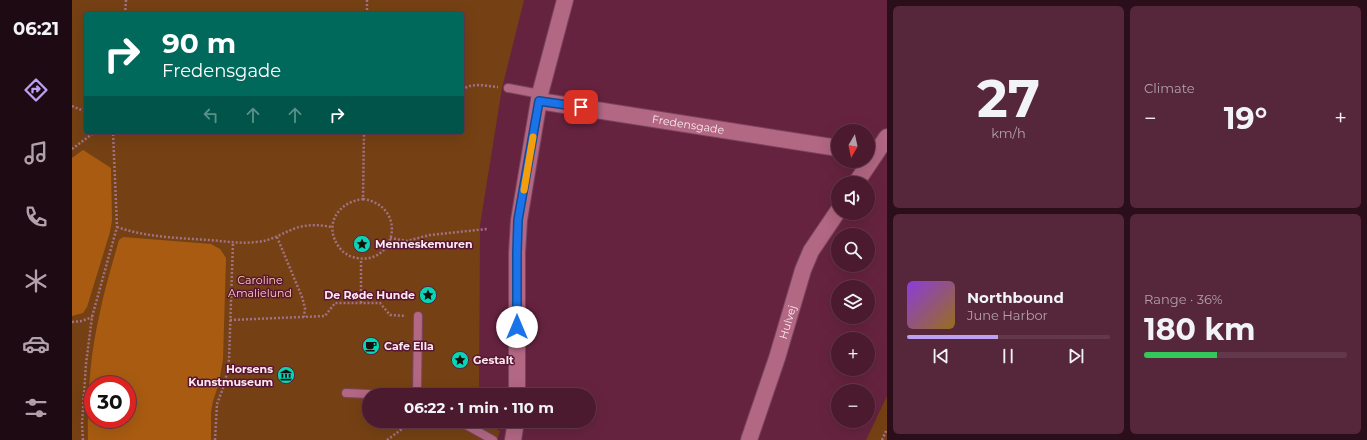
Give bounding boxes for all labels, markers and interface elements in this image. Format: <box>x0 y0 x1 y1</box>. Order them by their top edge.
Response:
text: 06:21 <box>13 18 59 40</box>
text: 90 m <box>162 26 236 60</box>
icon: right <box>96 28 148 80</box>
text: Fredensgade <box>162 60 281 82</box>
text: 27 <box>977 67 1040 130</box>
icon: directions <box>22 76 50 104</box>
text: Climate <box>1144 80 1195 96</box>
pin <box>564 90 598 124</box>
icon: arrive <box>570 96 592 118</box>
text: 19° <box>1224 100 1267 137</box>
icon: left <box>200 104 222 126</box>
icon: ahead <box>242 104 264 126</box>
icon: ahead <box>284 104 306 126</box>
icon: right <box>326 104 348 126</box>
text: − <box>1144 105 1157 132</box>
text: + <box>1334 105 1347 132</box>
street label: Fredensgade <box>651 112 726 137</box>
north arrow <box>831 124 875 168</box>
map controls <box>831 124 875 428</box>
text: km/h <box>991 125 1026 141</box>
icon: music <box>22 139 50 167</box>
button: sound <box>831 176 875 220</box>
icon: phone <box>22 203 50 231</box>
button: search <box>831 228 875 272</box>
place icon: Menneskemuren <box>352 234 372 254</box>
place label: Menneskemuren <box>375 237 473 251</box>
icon: climate <box>22 267 50 295</box>
park label: Caroline Amalielund <box>228 273 292 300</box>
button: layers <box>831 280 875 324</box>
place icon: De Røde Hunde <box>418 285 438 305</box>
place label: De Røde Hunde <box>324 288 415 302</box>
text: Northbound <box>967 288 1064 307</box>
text: Range · 36% <box>1144 291 1222 307</box>
street label: Hulvej <box>776 304 799 341</box>
position arrow <box>496 306 538 348</box>
text: June Harbor <box>967 307 1048 323</box>
text: 180 km <box>1144 311 1255 348</box>
icon: car <box>22 330 50 358</box>
button: + <box>831 332 875 376</box>
cafe icon: Cafe Ella <box>361 336 381 356</box>
place label: Cafe Ella <box>384 339 434 353</box>
icon: previous <box>930 345 952 367</box>
icon: pause <box>997 345 1019 367</box>
icon: next <box>1065 345 1087 367</box>
place icon: Gestalt <box>450 350 470 370</box>
place label: Gestalt <box>473 353 514 367</box>
place label: Horsens Kunstmuseum <box>188 362 273 389</box>
museum icon: Horsens Kunstmuseum <box>276 365 296 385</box>
speed limit sign: 30 <box>84 376 136 428</box>
button: − <box>831 384 875 428</box>
icon: filters <box>22 394 50 422</box>
text: 06:22 · 1 min · 110 m <box>404 398 554 417</box>

